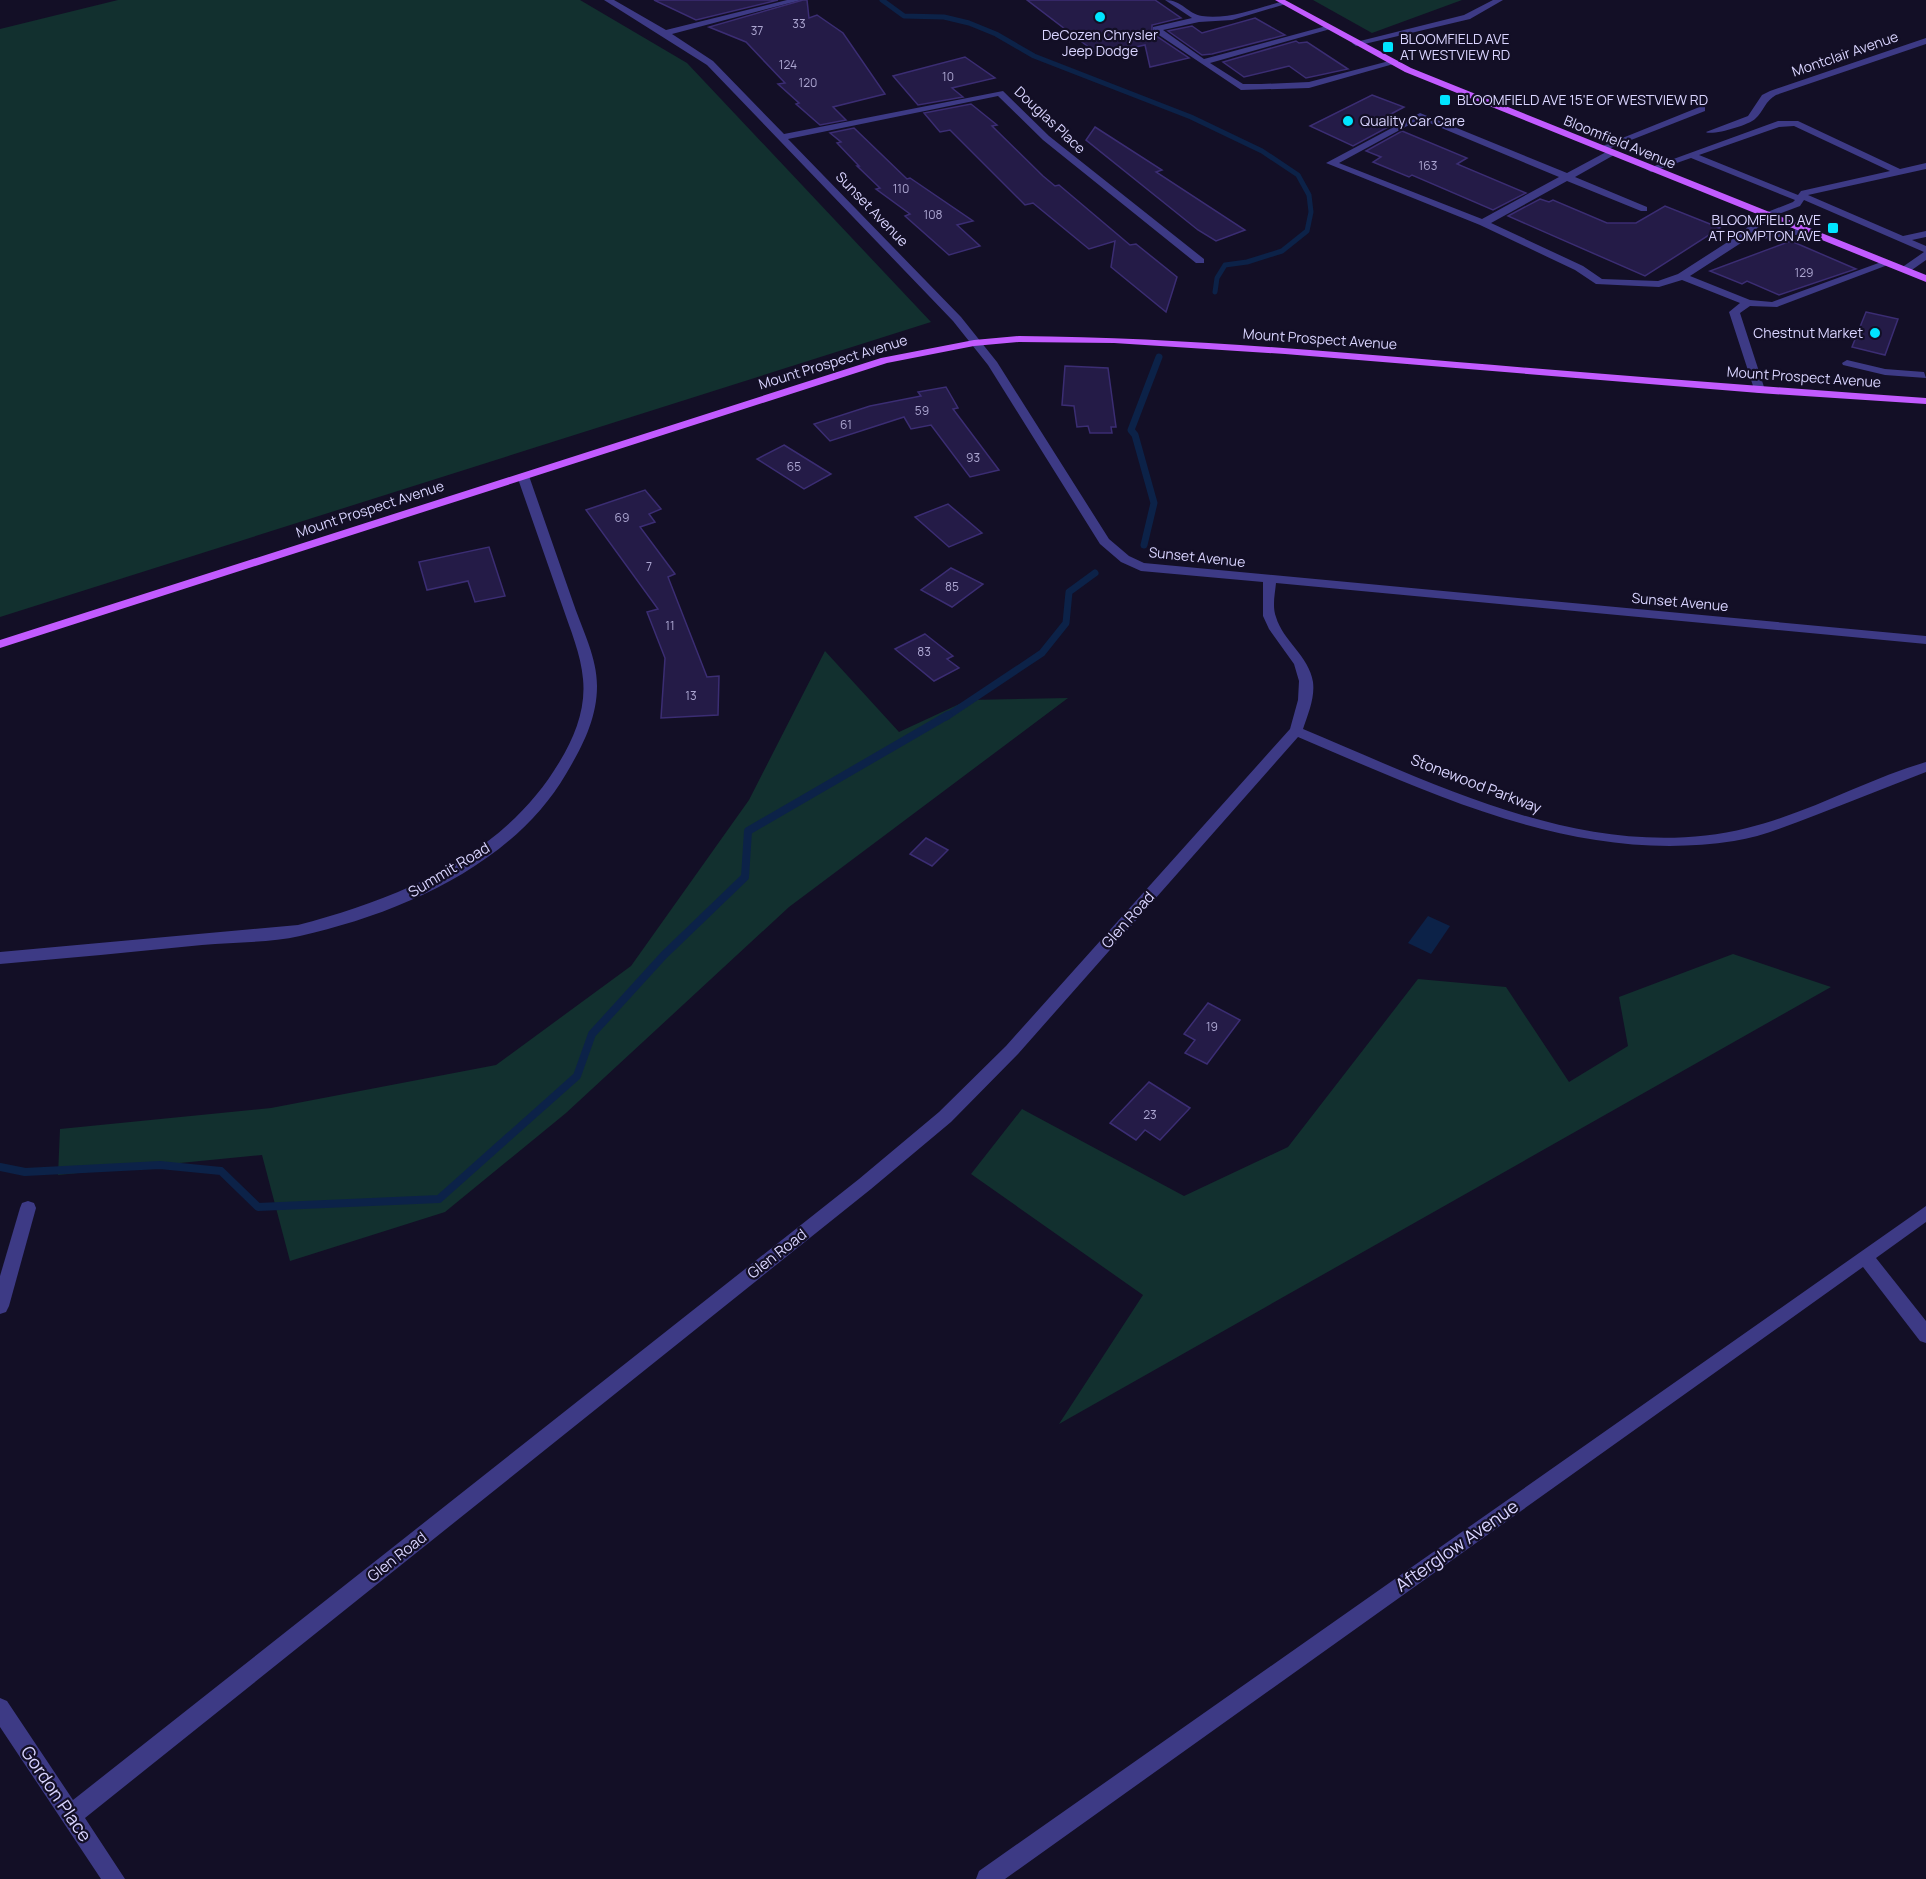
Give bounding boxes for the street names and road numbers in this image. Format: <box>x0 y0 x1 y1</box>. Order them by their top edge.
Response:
street label: Montclair Avenue <box>1789 26 1901 81</box>
street label: Douglas Place <box>1011 82 1090 158</box>
street label: Bloomfield Avenue <box>1561 110 1679 173</box>
street label: Sunset Avenue <box>832 167 913 250</box>
street label: Mount Prospect Avenue <box>1242 324 1398 353</box>
street label: Mount Prospect Avenue <box>756 330 910 393</box>
street label: Mount Prospect Avenue <box>1726 362 1882 391</box>
street label: Mount Prospect Avenue <box>293 476 446 541</box>
street label: Sunset Avenue <box>1148 542 1246 571</box>
street label: Sunset Avenue <box>1631 588 1729 615</box>
street label: Stonewood Parkway <box>1408 749 1545 818</box>
street label: Summit Road <box>404 837 493 902</box>
street label: Glen Road <box>1096 887 1159 953</box>
street label: Glen Road <box>743 1224 811 1283</box>
street label: Afterglow Avenue <box>1390 1494 1523 1597</box>
street label: Glen Road <box>363 1527 431 1586</box>
street label: Gordon Place <box>16 1741 98 1846</box>

